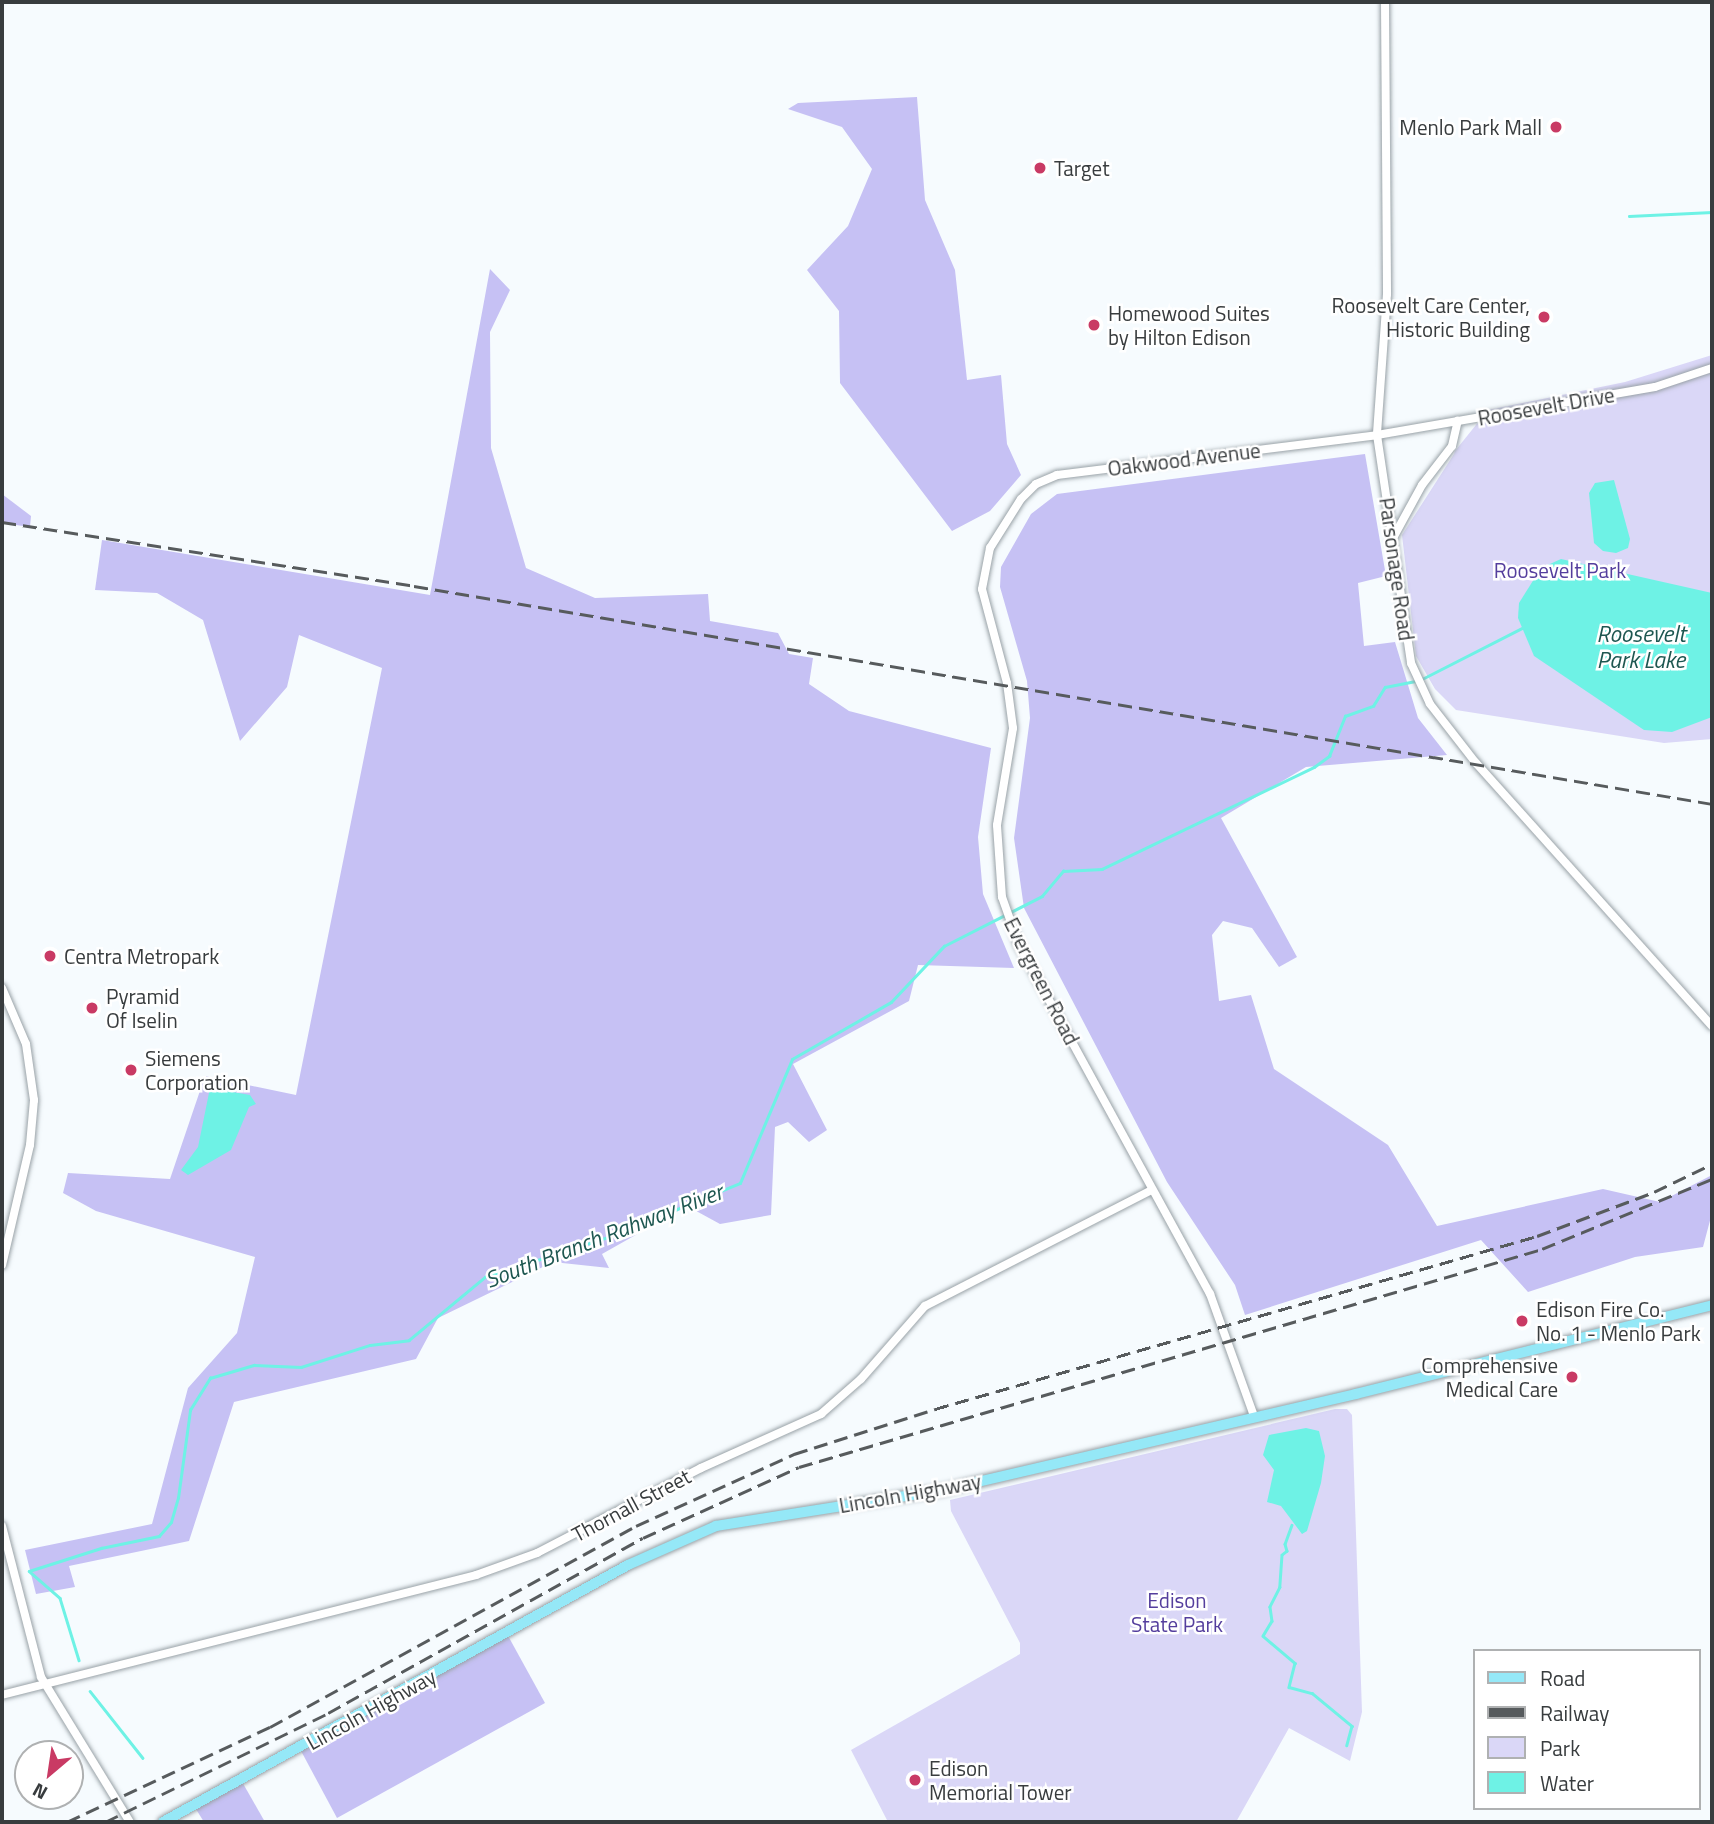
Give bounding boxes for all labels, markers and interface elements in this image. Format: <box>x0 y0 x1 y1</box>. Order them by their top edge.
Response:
place label: Menlo Park Mall <box>1399 114 1542 140</box>
marker: Menlo Park Mall <box>1548 119 1564 135</box>
place label: Target <box>1054 155 1110 181</box>
marker: Target <box>1032 160 1048 176</box>
place label: Roosevelt Care Center, Historic Building <box>1331 292 1530 342</box>
place label: Homewood Suites by Hilton Edison <box>1108 300 1270 350</box>
marker: Roosevelt Care Center, Historic Building <box>1536 309 1552 325</box>
marker: Homewood Suites by Hilton Edison <box>1086 317 1102 333</box>
street label: Roosevelt Drive <box>1476 382 1616 430</box>
street label: Oakwood Avenue <box>1106 437 1262 481</box>
street label: Parsonage Road <box>1374 496 1420 642</box>
park label: Roosevelt Park <box>1494 557 1626 583</box>
water label: Roosevelt Park Lake <box>1597 620 1685 674</box>
street label: Evergreen Road <box>999 913 1085 1049</box>
place label: Centra Metropark <box>64 943 219 969</box>
marker: Centra Metropark <box>42 948 58 964</box>
place label: Pyramid Of Iselin <box>106 983 180 1033</box>
marker: Pyramid Of Iselin <box>84 1000 100 1016</box>
place label: Siemens Corporation <box>145 1045 249 1095</box>
marker: Siemens Corporation <box>123 1062 139 1078</box>
water label: South Branch Rahway River <box>481 1178 727 1294</box>
place label: Edison Fire Co. No. 1 - Menlo Park <box>1536 1296 1701 1346</box>
marker: Edison Fire Co. No. 1 - Menlo Park <box>1514 1313 1530 1329</box>
place label: Comprehensive Medical Care <box>1421 1352 1558 1402</box>
marker: Comprehensive Medical Care <box>1564 1369 1580 1385</box>
street label: Thornall Street <box>567 1463 695 1547</box>
street label: Lincoln Highway <box>837 1468 983 1518</box>
park label: Edison State Park <box>1131 1587 1223 1637</box>
legend <box>1472 1649 1700 1810</box>
text: Road <box>1540 1662 1585 1694</box>
street label: Lincoln Highway <box>302 1663 440 1755</box>
text: Railway <box>1540 1697 1609 1729</box>
text: Park <box>1540 1732 1580 1764</box>
north arrow <box>14 1740 84 1810</box>
place label: Edison Memorial Tower <box>929 1755 1072 1805</box>
text: Water <box>1540 1767 1594 1799</box>
marker: Edison Memorial Tower <box>907 1772 923 1788</box>
text: N <box>27 1776 52 1808</box>

